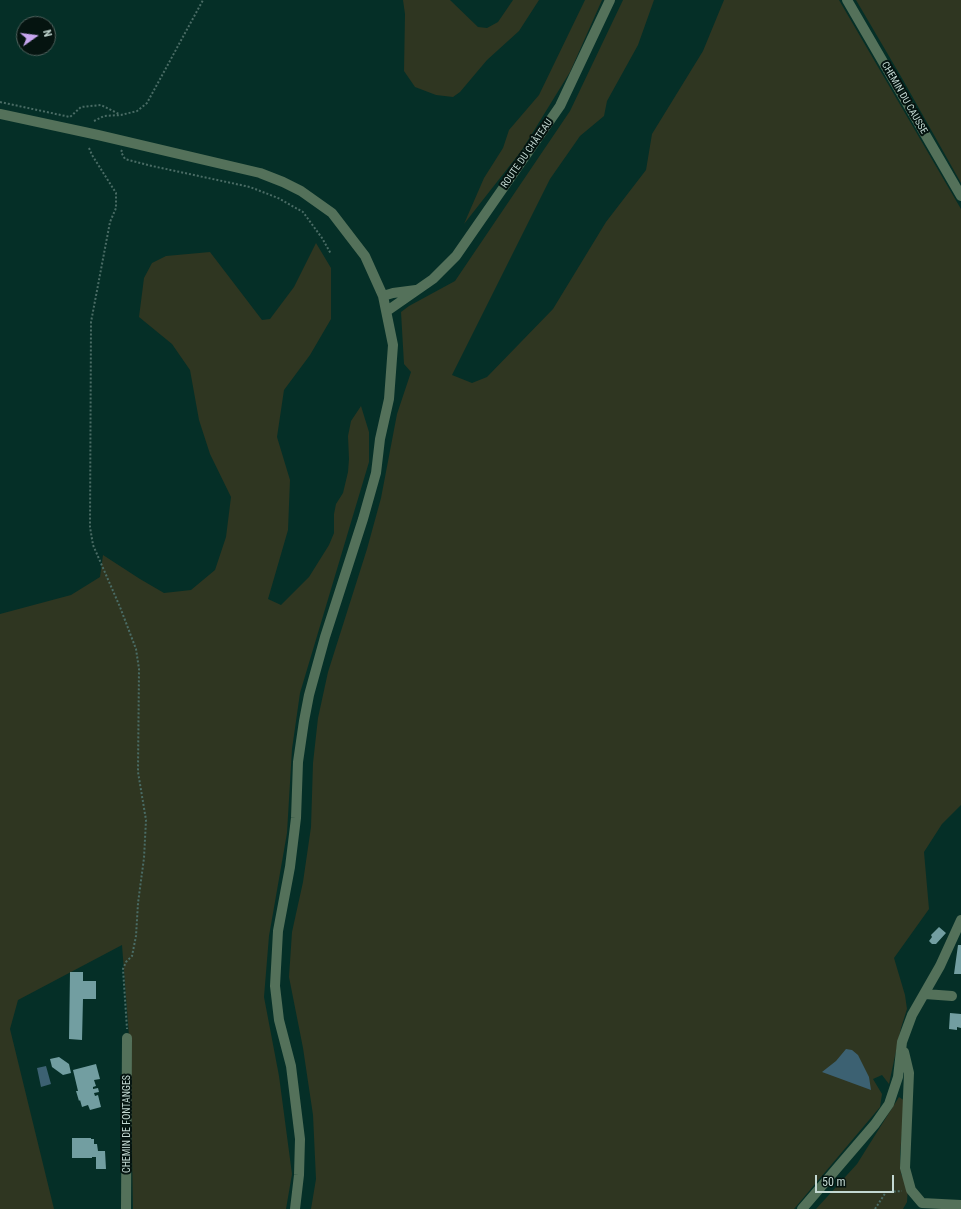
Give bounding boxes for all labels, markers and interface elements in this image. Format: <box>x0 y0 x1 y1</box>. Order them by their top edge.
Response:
north arrow <box>16 16 56 56</box>
text: N <box>40 28 54 38</box>
street label: CHEMIN DU CAUSSE <box>878 60 930 136</box>
street label: ROUTE DU CHÂTEAU <box>499 117 555 191</box>
street label: CHEMIN DE FONTANGES <box>121 1075 133 1173</box>
scale bar <box>817 1167 896 1193</box>
text: 50 m <box>822 1175 846 1189</box>

